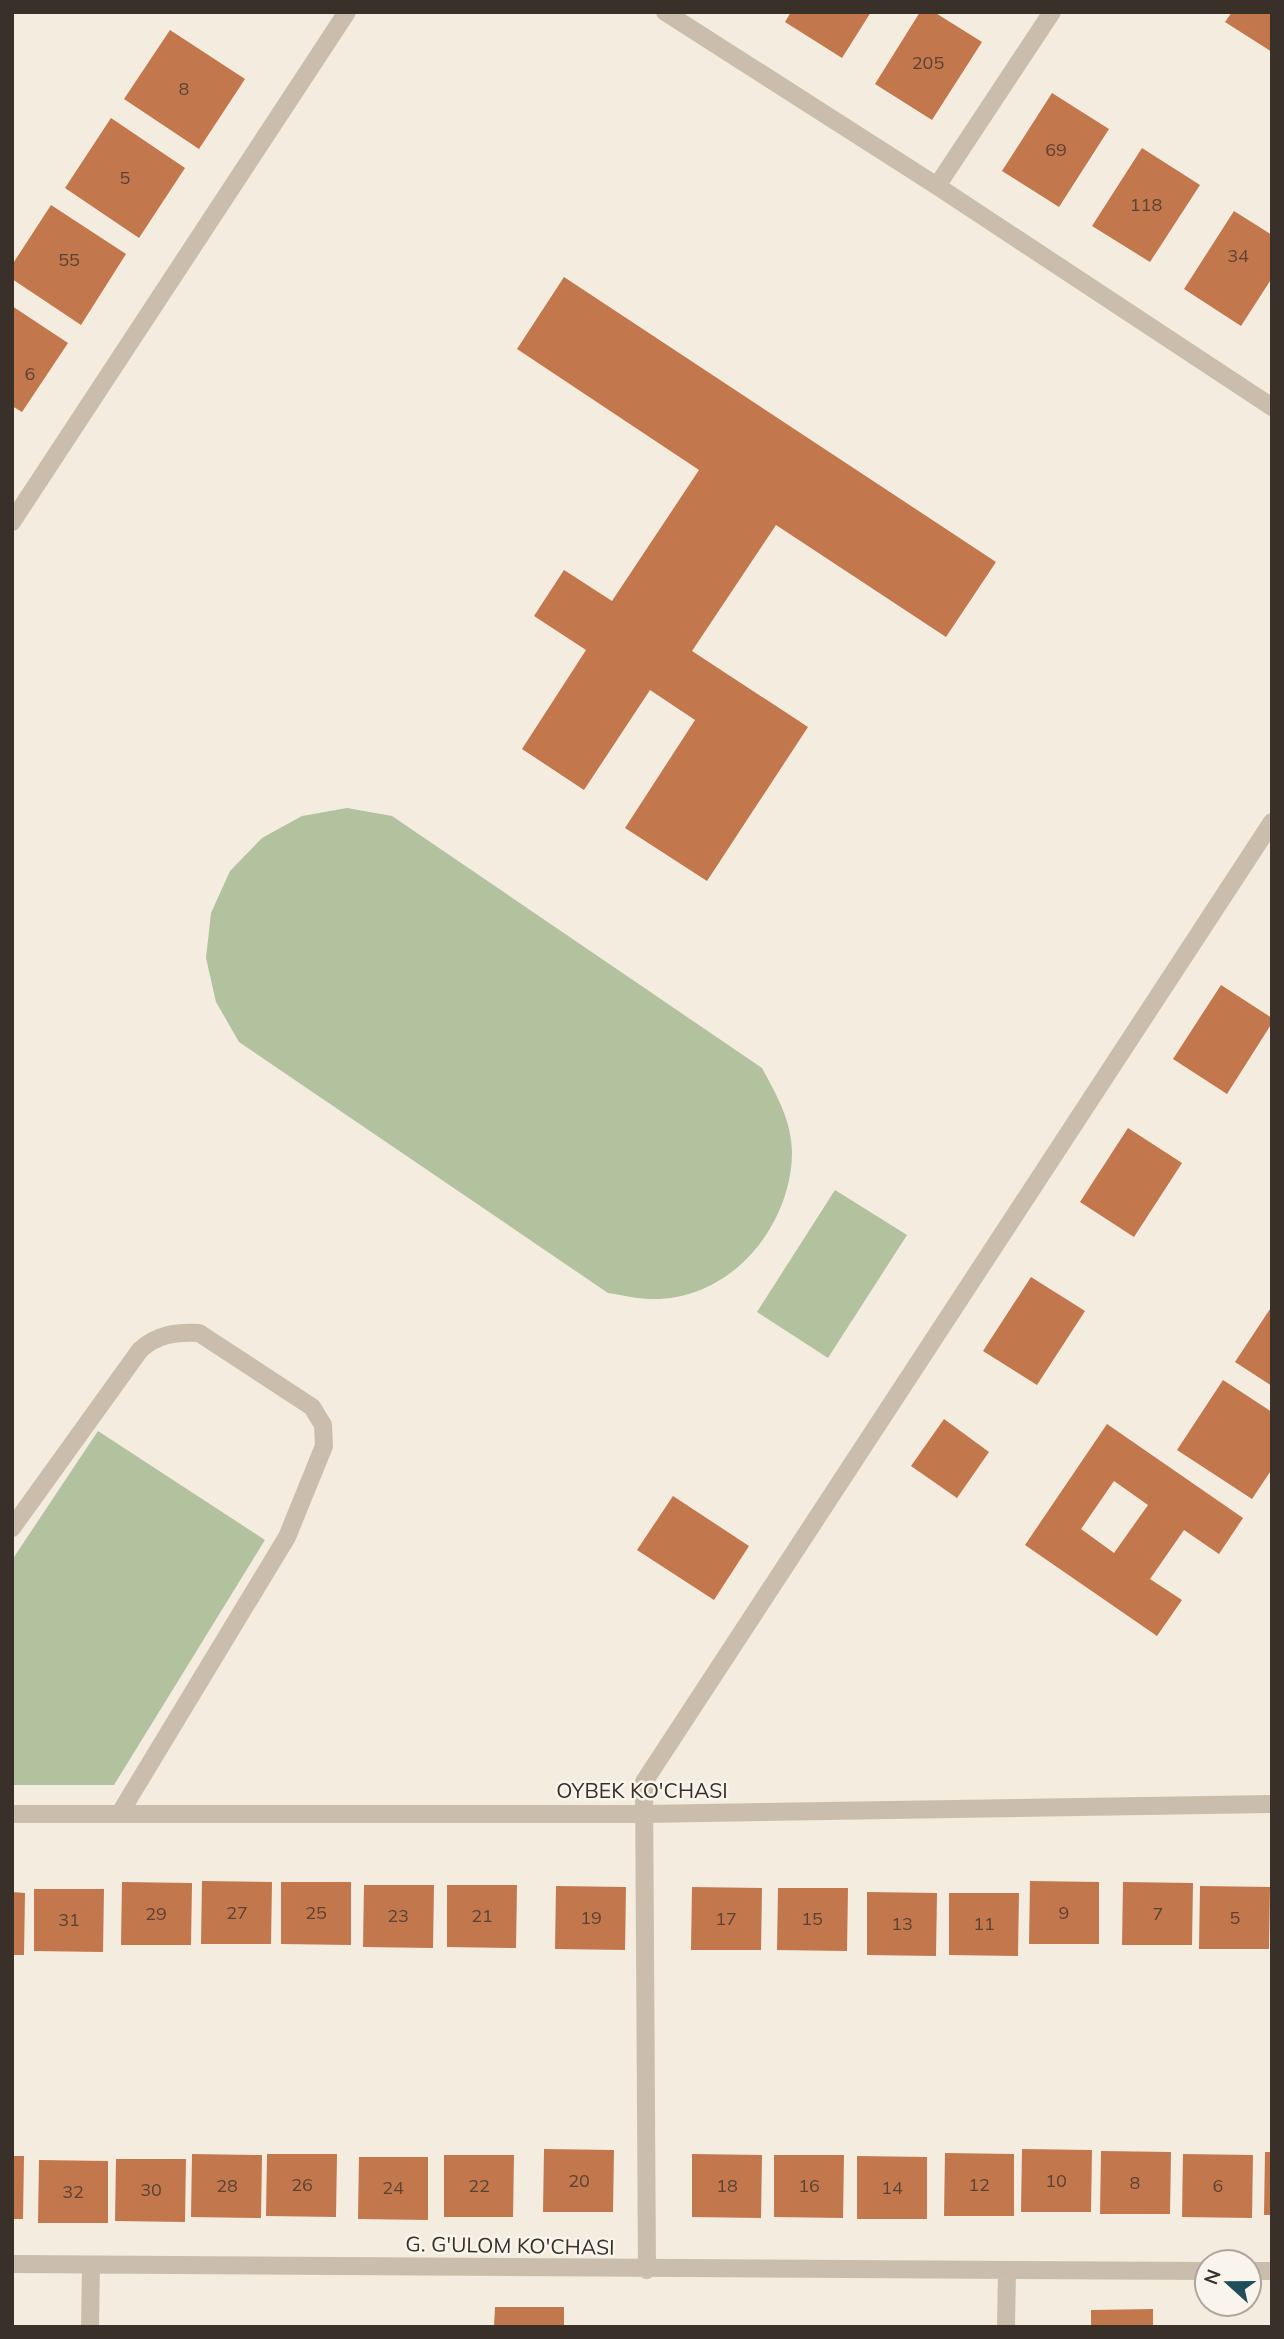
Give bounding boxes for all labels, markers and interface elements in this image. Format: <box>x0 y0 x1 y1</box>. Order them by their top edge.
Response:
house number: 205 <box>912 51 944 74</box>
house number: 8 <box>179 77 189 100</box>
house number: 69 <box>1045 138 1067 161</box>
house number: 5 <box>120 166 131 189</box>
house number: 118 <box>1130 193 1162 216</box>
house number: 34 <box>1227 244 1249 267</box>
house number: 55 <box>58 248 80 271</box>
house number: 6 <box>25 362 35 385</box>
street label: OYBEK KO'CHASI <box>556 1777 728 1803</box>
house number: 27 <box>226 1901 248 1924</box>
house number: 25 <box>305 1901 327 1924</box>
house number: 9 <box>1059 1901 1069 1924</box>
house number: 29 <box>145 1902 167 1925</box>
house number: 7 <box>1153 1902 1163 1925</box>
house number: 23 <box>387 1904 409 1927</box>
house number: 21 <box>471 1904 493 1927</box>
house number: 19 <box>580 1906 602 1929</box>
house number: 5 <box>1230 1906 1241 1929</box>
house number: 17 <box>715 1907 737 1930</box>
house number: 15 <box>801 1907 823 1930</box>
house number: 31 <box>58 1908 80 1931</box>
house number: 13 <box>891 1912 913 1935</box>
house number: 11 <box>973 1912 995 1935</box>
house number: 20 <box>568 2169 590 2192</box>
house number: 10 <box>1045 2169 1067 2192</box>
house number: 8 <box>1130 2171 1140 2194</box>
house number: 26 <box>291 2173 313 2196</box>
house number: 12 <box>968 2173 990 2196</box>
house number: 28 <box>216 2174 238 2197</box>
house number: 22 <box>468 2174 490 2197</box>
house number: 18 <box>716 2174 738 2197</box>
house number: 16 <box>798 2174 820 2197</box>
house number: 6 <box>1213 2174 1223 2197</box>
house number: 24 <box>382 2176 404 2199</box>
house number: 14 <box>881 2176 903 2199</box>
house number: 30 <box>140 2178 162 2201</box>
house number: 32 <box>62 2180 84 2203</box>
street label: G. G'ULOM KO'CHASI <box>405 2230 615 2260</box>
north arrow <box>1193 2248 1263 2318</box>
text: N <box>1198 2266 1226 2288</box>

